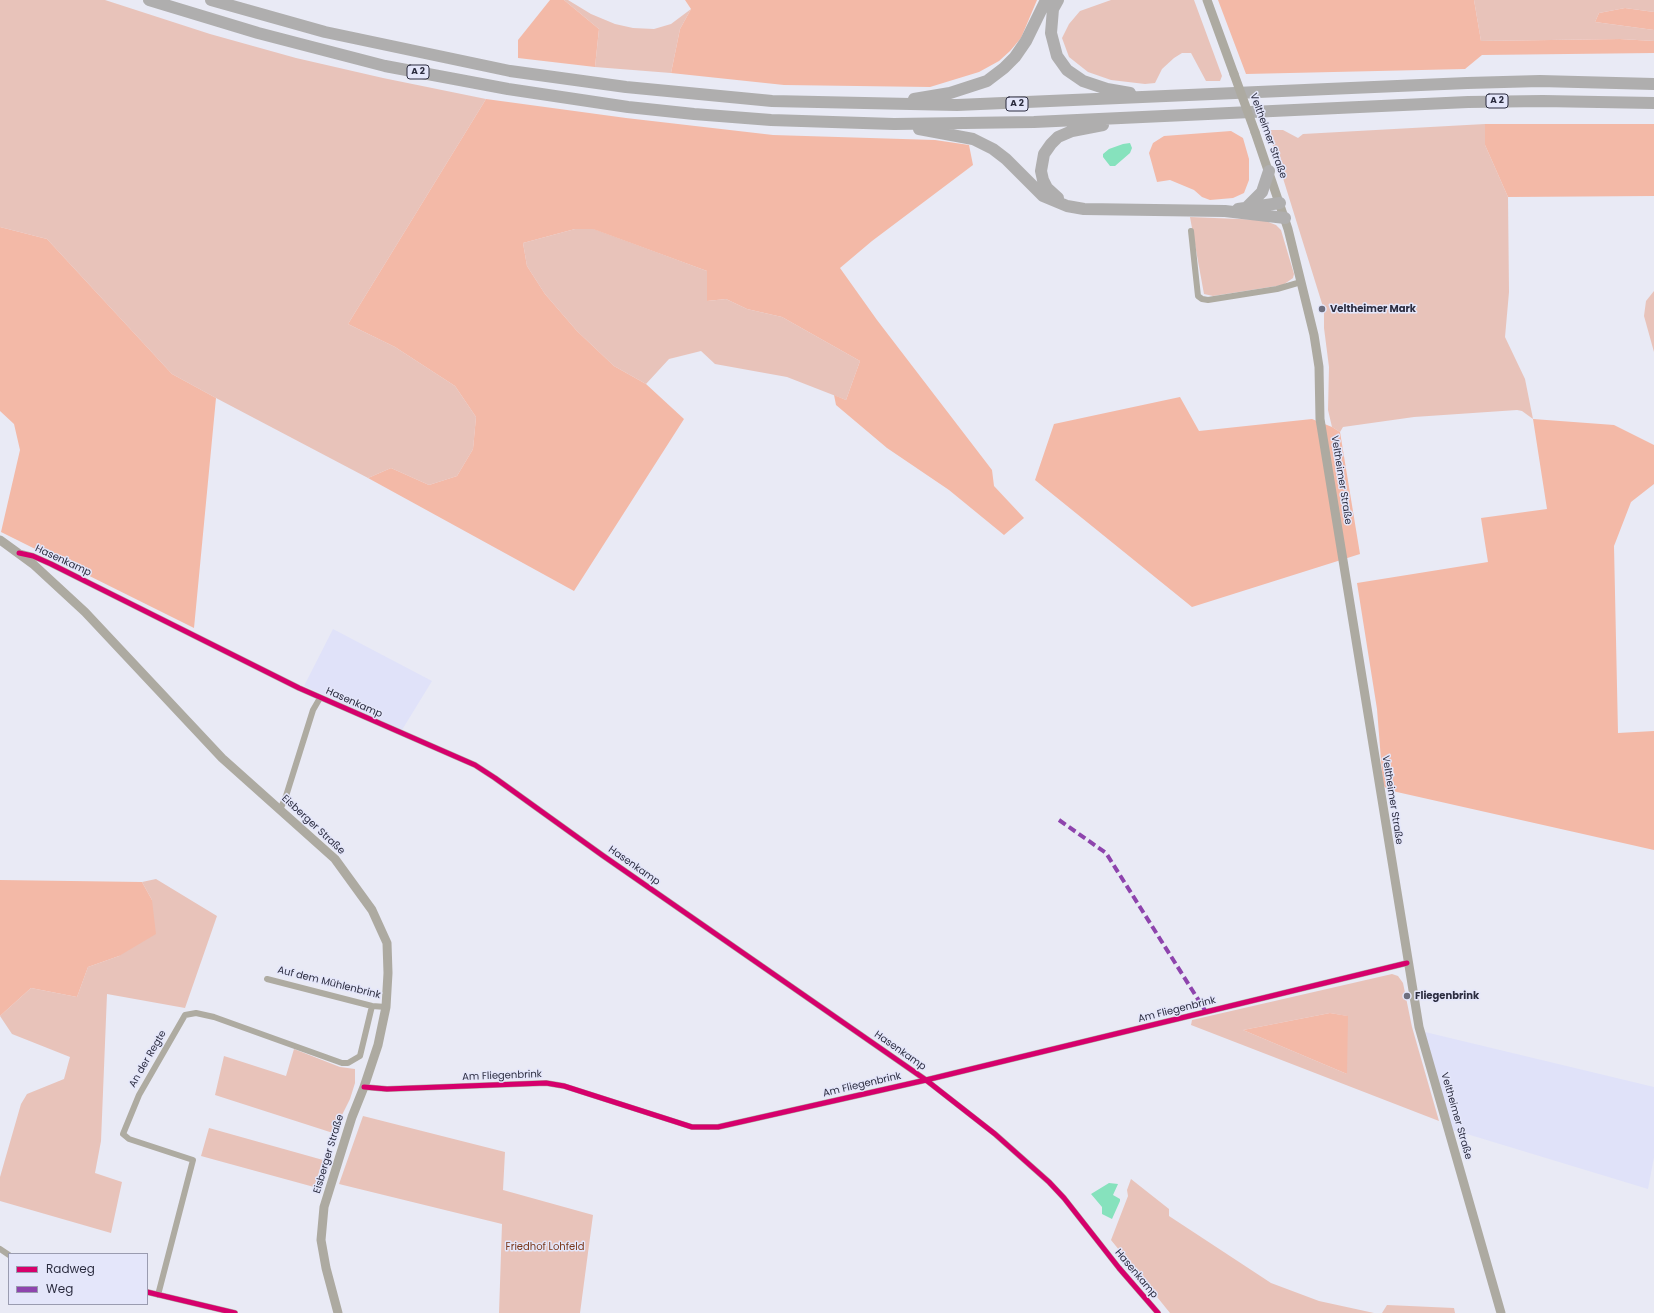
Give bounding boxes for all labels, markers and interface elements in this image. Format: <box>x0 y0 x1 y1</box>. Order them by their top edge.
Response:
road number: A 2 <box>407 65 429 79</box>
street label: Veltheimer Straße <box>1247 92 1289 180</box>
road number: A 2 <box>1486 94 1508 108</box>
road number: A 2 <box>1006 97 1028 111</box>
place label: Veltheimer Mark <box>1330 303 1416 315</box>
marker: Veltheimer Mark <box>1317 304 1327 314</box>
street label: Veltheimer Straße <box>1328 435 1354 525</box>
street label: Hasenkamp <box>33 543 93 579</box>
street label: Hasenkamp <box>324 685 384 721</box>
street label: Veltheimer Straße <box>1379 755 1405 845</box>
street label: Eisberger Straße <box>279 793 347 857</box>
street label: Hasenkamp <box>606 844 662 888</box>
street label: Auf dem Mühlenbrink <box>276 964 382 1002</box>
place label: Fliegenbrink <box>1415 990 1479 1002</box>
marker: Fliegenbrink <box>1402 991 1412 1001</box>
street label: Am Fliegenbrink <box>1137 995 1217 1025</box>
street label: An der Regte <box>127 1028 169 1090</box>
street label: Hasenkamp <box>872 1029 928 1073</box>
street label: Am Fliegenbrink <box>462 1069 542 1083</box>
street label: Am Fliegenbrink <box>822 1070 902 1100</box>
street label: Veltheimer Straße <box>1438 1071 1474 1161</box>
street label: Eisberger Straße <box>311 1113 347 1195</box>
park label: Friedhof Lohfeld <box>506 1241 584 1253</box>
street label: Hasenkamp <box>1112 1247 1160 1301</box>
legend <box>8 1253 148 1305</box>
text: Radweg <box>46 1260 95 1277</box>
text: Weg <box>46 1280 73 1297</box>

